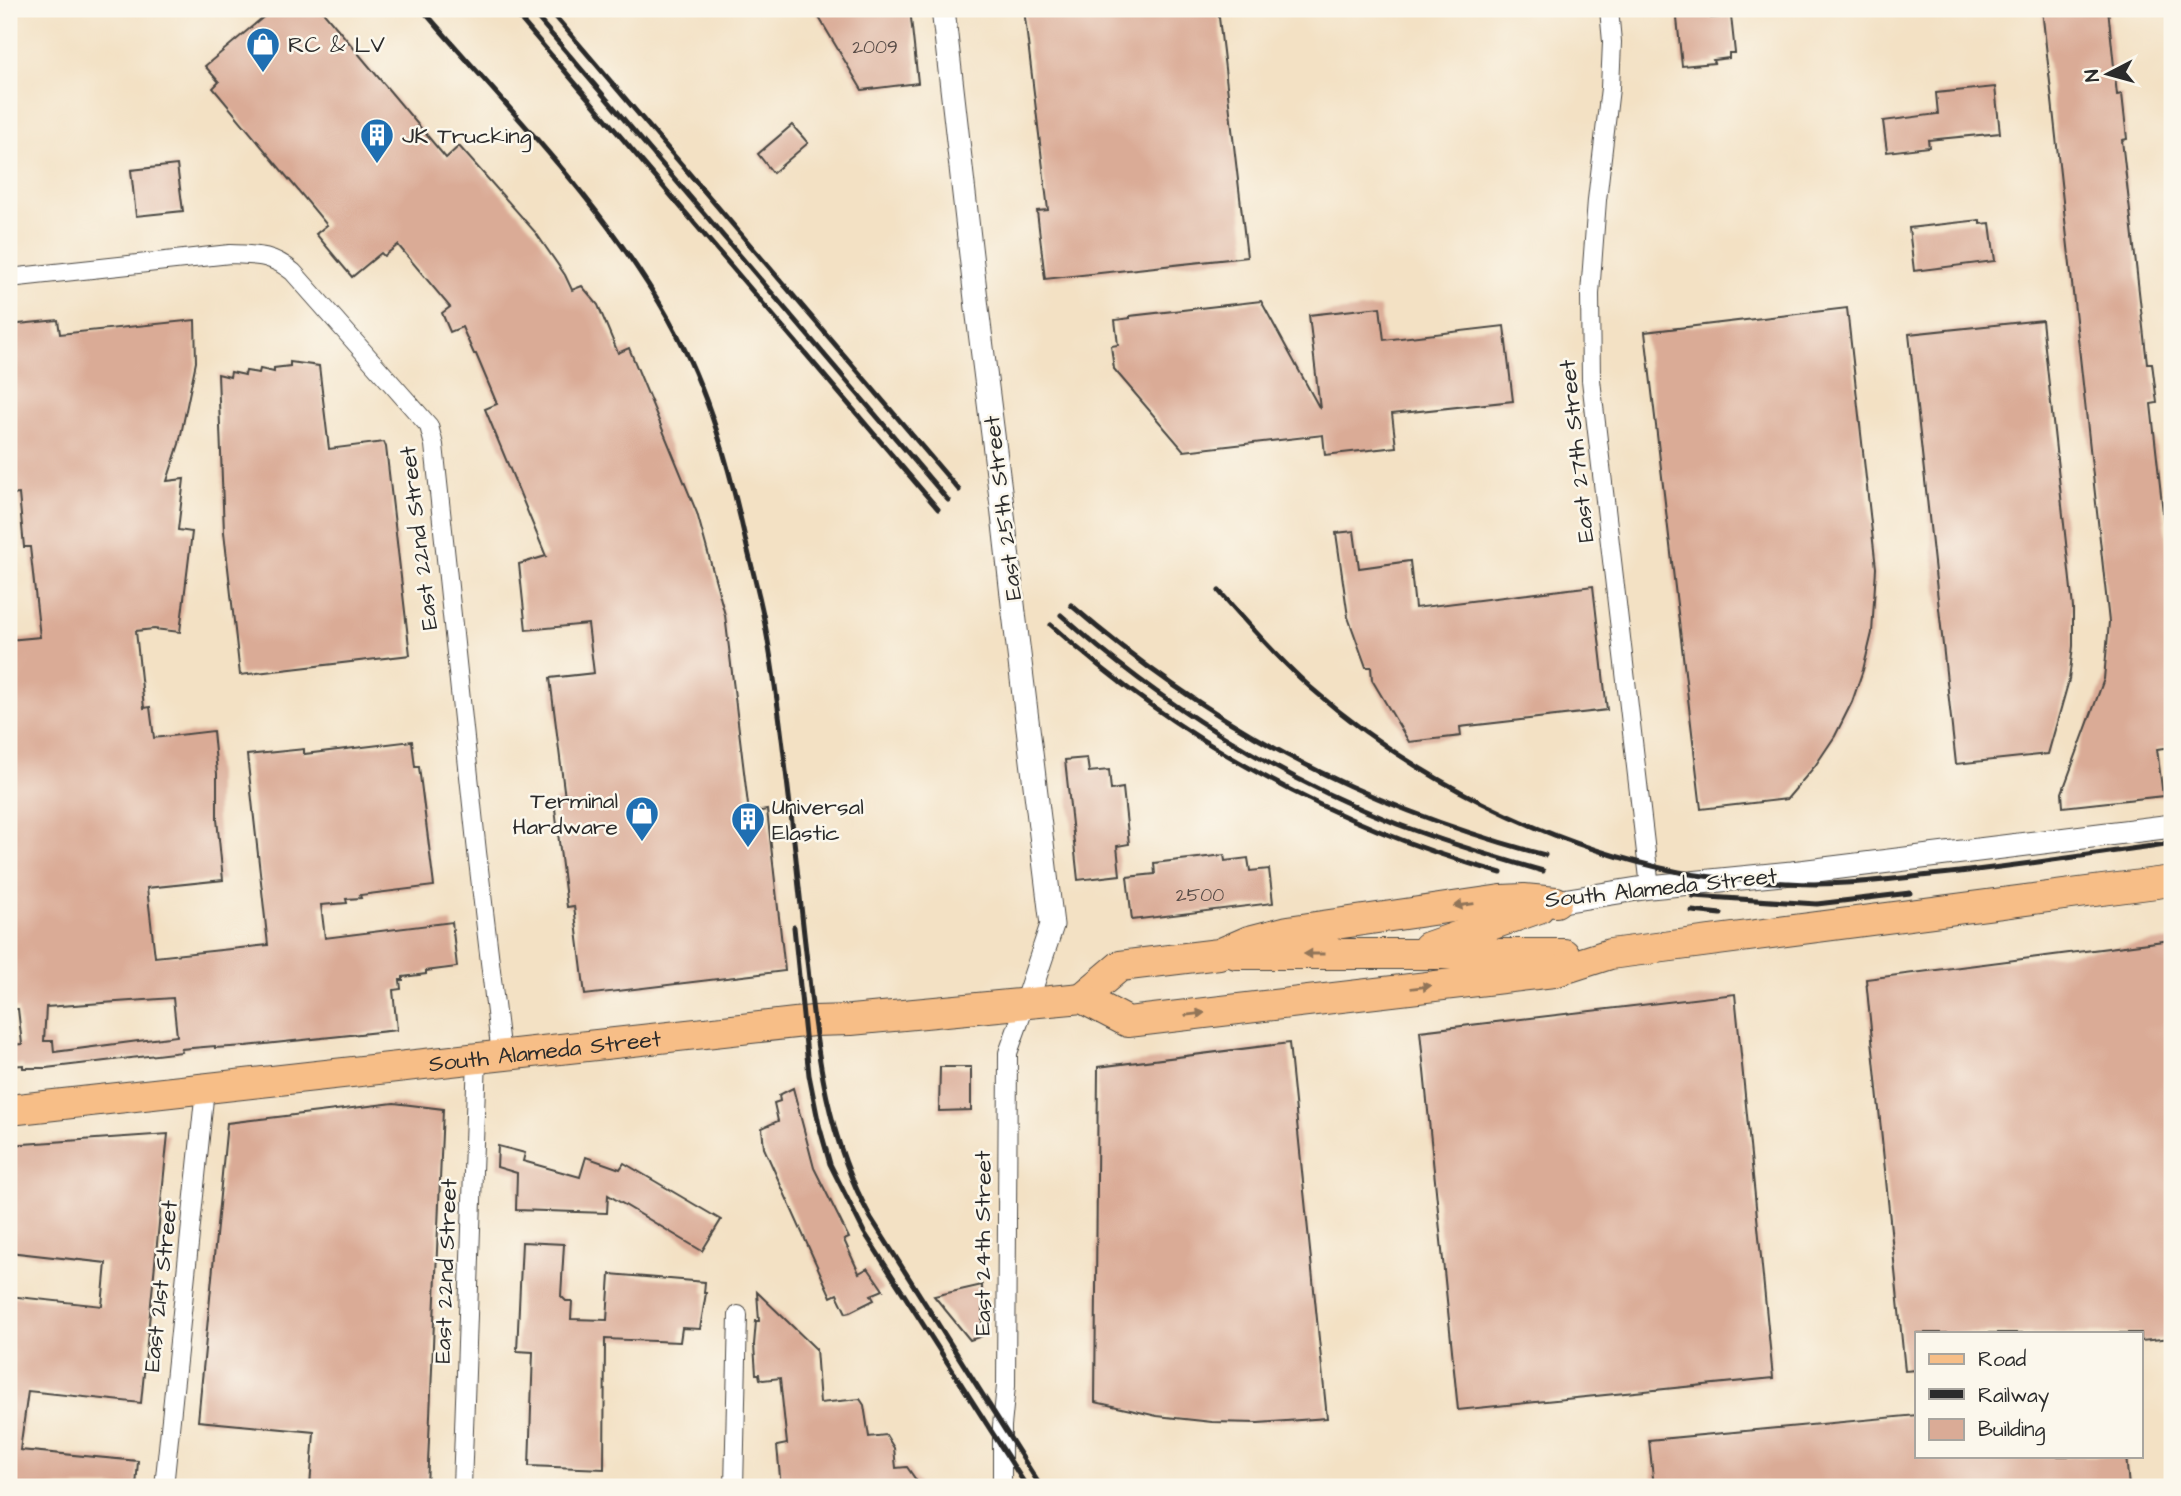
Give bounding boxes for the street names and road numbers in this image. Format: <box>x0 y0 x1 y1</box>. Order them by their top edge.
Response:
street label: East 27th Street <box>1551 357 1602 544</box>
street label: East 25th Street <box>976 413 1030 602</box>
street label: East 22nd Street <box>392 443 446 632</box>
street label: South Alameda Street <box>1543 860 1780 916</box>
street label: South Alameda Street <box>427 1023 663 1080</box>
street label: East 24th Street <box>967 1150 999 1336</box>
street label: East 22nd Street <box>427 1177 465 1364</box>
street label: East 21st Street <box>136 1198 186 1374</box>

